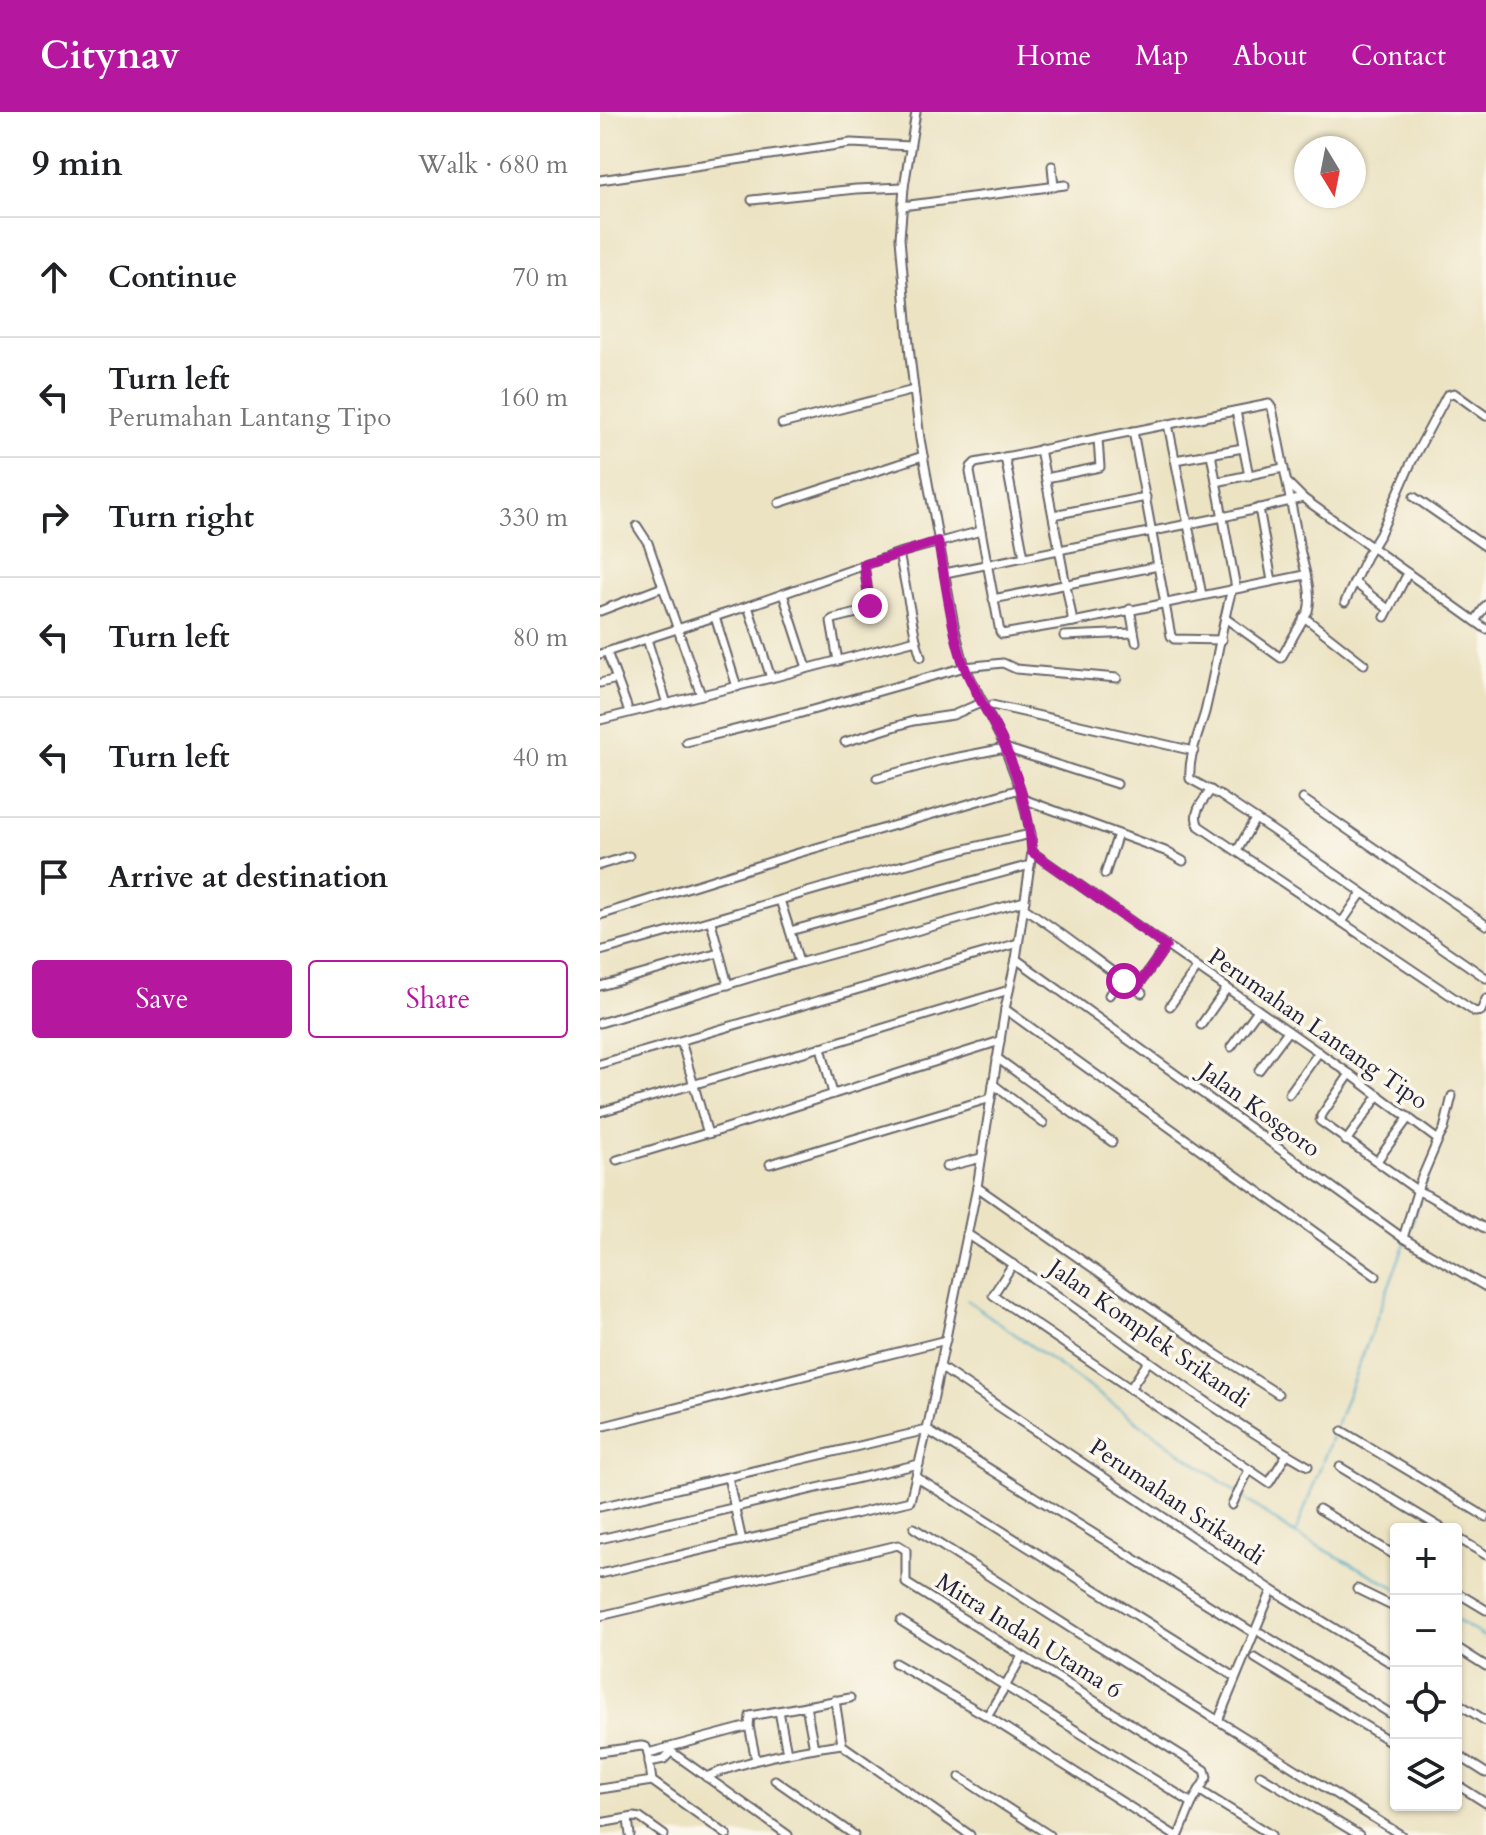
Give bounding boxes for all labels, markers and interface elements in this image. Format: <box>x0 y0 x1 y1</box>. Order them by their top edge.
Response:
text: Citynav <box>40 30 180 82</box>
text: Home <box>1016 37 1091 75</box>
text: Map <box>1135 37 1189 75</box>
text: About <box>1233 37 1307 75</box>
text: Contact <box>1351 37 1446 75</box>
north arrow <box>1294 136 1366 208</box>
text: 9 min <box>32 141 123 187</box>
text: Walk · 680 m <box>418 147 568 182</box>
icon: ahead <box>32 255 76 299</box>
text: Continue <box>108 257 237 298</box>
text: 70 m <box>512 260 568 295</box>
text: Turn left <box>108 359 230 400</box>
icon: left <box>32 375 76 419</box>
text: 160 m <box>499 380 568 415</box>
text: Perumahan Lantang Tipo <box>108 400 391 435</box>
icon: right <box>32 495 76 539</box>
text: Turn right <box>108 497 254 538</box>
text: 330 m <box>499 500 568 535</box>
route end <box>852 588 888 624</box>
icon: left <box>32 615 76 659</box>
text: Turn left <box>108 617 230 658</box>
text: 80 m <box>512 620 568 655</box>
icon: left <box>32 735 76 779</box>
text: Turn left <box>108 737 230 778</box>
text: 40 m <box>512 740 568 775</box>
icon: arrive <box>32 855 76 899</box>
text: Arrive at destination <box>108 857 388 898</box>
street label: Perumahan Lantang Tipo <box>1201 941 1435 1118</box>
button: Save <box>32 960 292 1038</box>
button: Share <box>308 960 568 1038</box>
route start <box>1106 963 1142 999</box>
street label: Jalan Kosgoro <box>1190 1053 1327 1165</box>
street label: Jalan Komplek Srikandi <box>1039 1250 1257 1416</box>
street label: Perumahan Srikandi <box>1083 1431 1272 1573</box>
map controls <box>1390 1523 1462 1811</box>
button: + <box>1390 1523 1462 1595</box>
street label: Mitra Indah Utama 6 <box>929 1565 1129 1707</box>
button: − <box>1390 1595 1462 1667</box>
button: locate <box>1390 1667 1462 1739</box>
button: layers <box>1390 1739 1462 1811</box>

